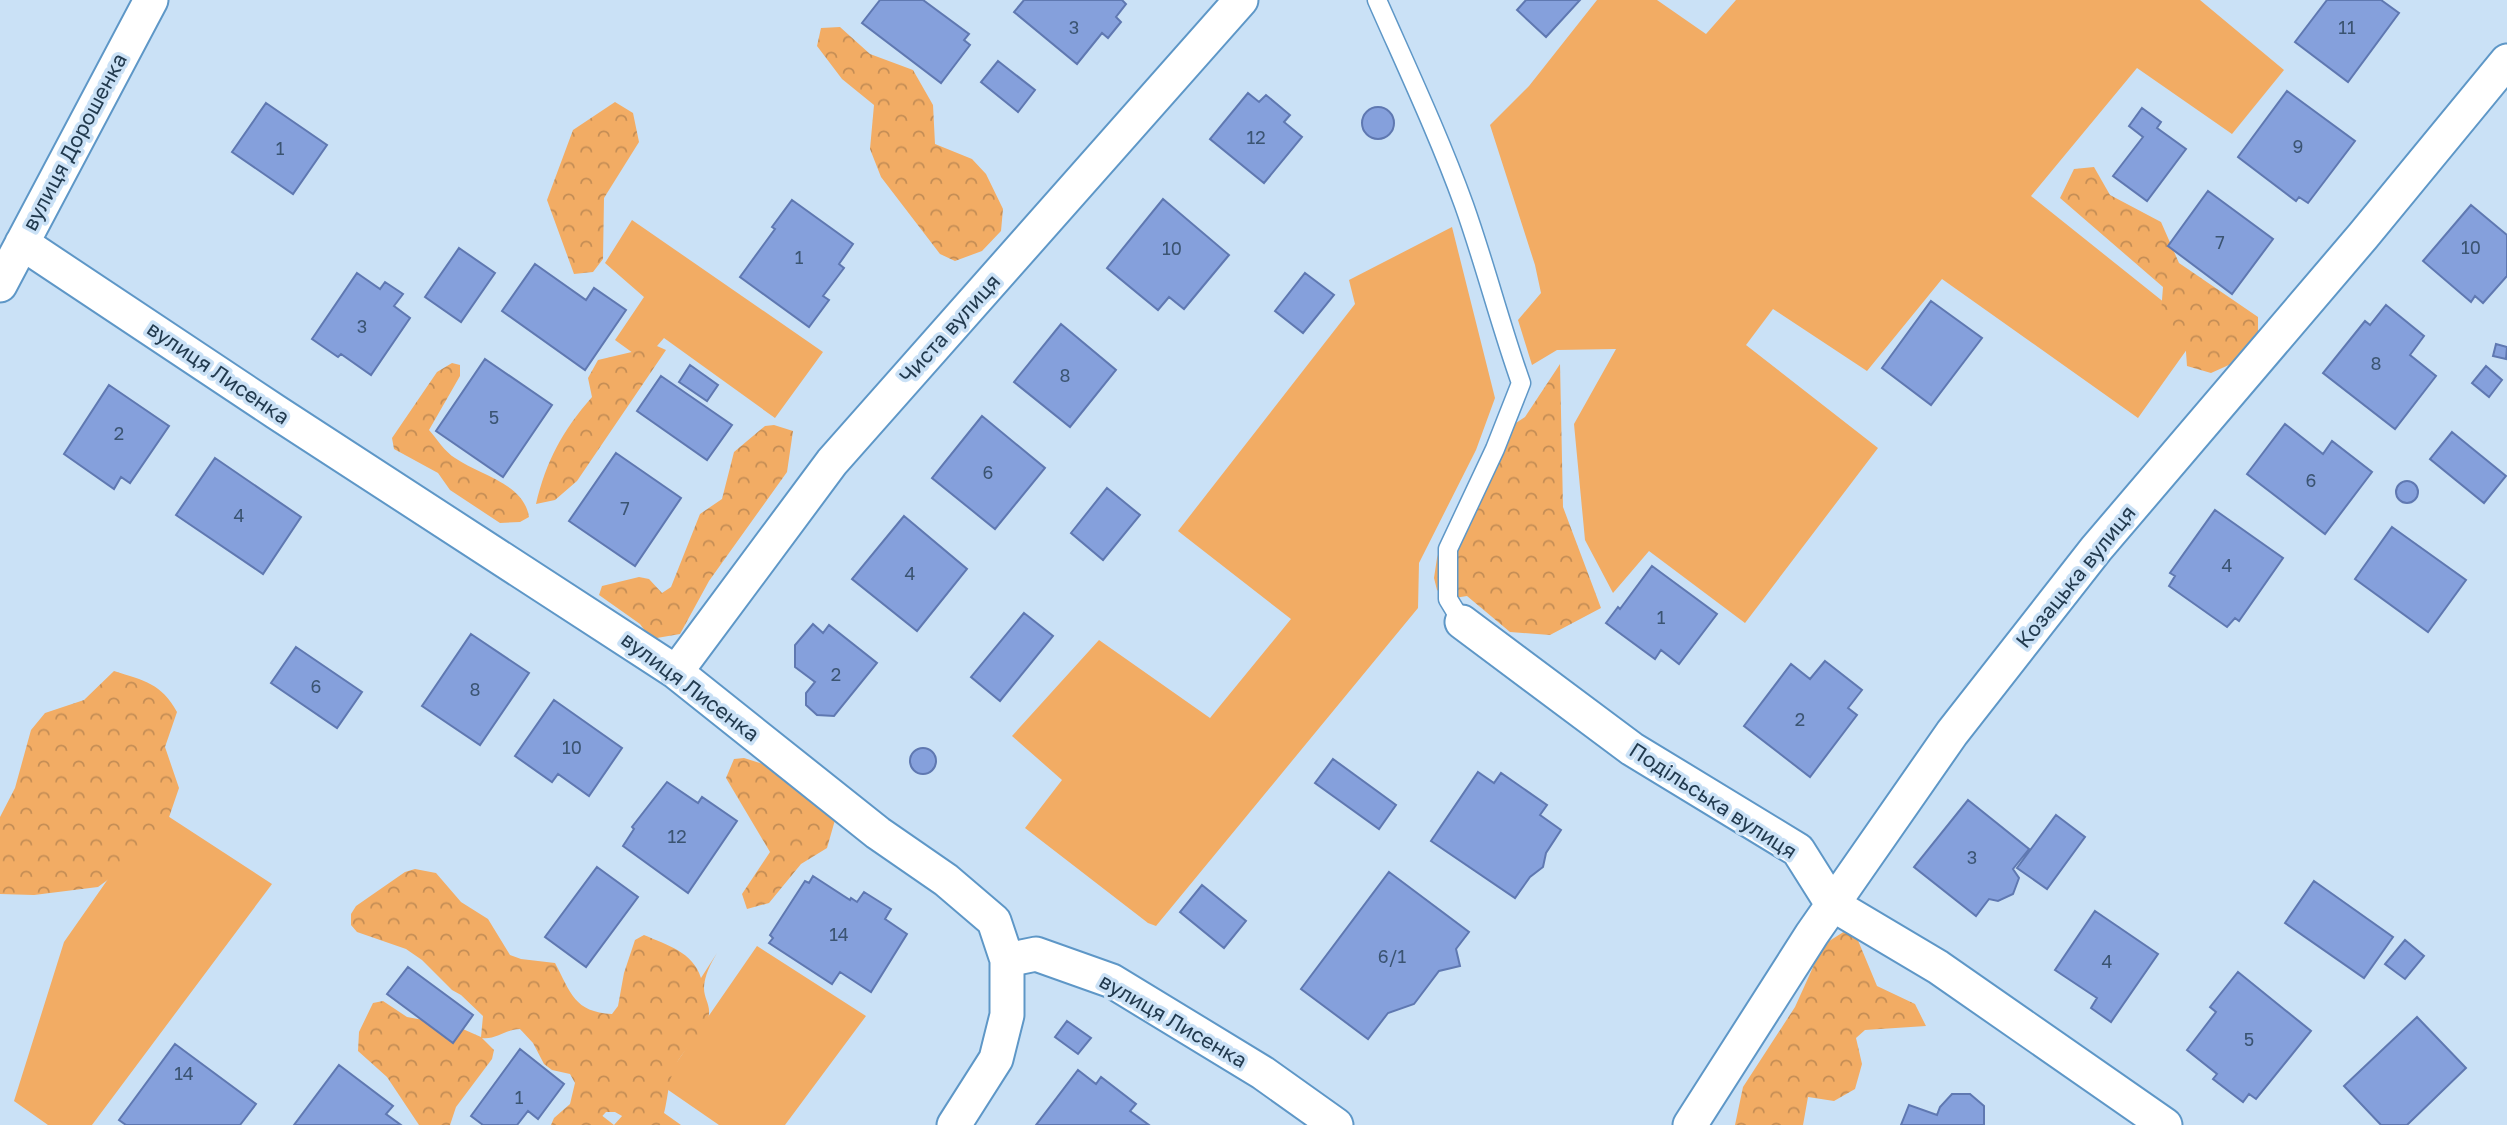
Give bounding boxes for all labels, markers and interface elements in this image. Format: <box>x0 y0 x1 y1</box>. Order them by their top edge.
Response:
house number: 3 <box>1069 16 1079 38</box>
house number: 11 <box>2338 16 2356 38</box>
street label: вулиця Дорошенка <box>16 48 132 235</box>
house number: 12 <box>1246 126 1266 148</box>
house number: 9 <box>2293 135 2303 157</box>
house number: 1 <box>276 137 285 159</box>
house number: 7 <box>2215 231 2225 253</box>
house number: 10 <box>2461 236 2481 258</box>
house number: 10 <box>1162 237 1182 259</box>
house number: 1 <box>795 246 804 268</box>
street label: Чиста вулиця <box>893 268 1005 388</box>
street label: вулиця Лисенка <box>142 315 295 429</box>
house number: 3 <box>357 315 367 337</box>
house number: 8 <box>2371 352 2381 374</box>
house number: 8 <box>1060 364 1070 386</box>
house number: 5 <box>489 406 499 428</box>
house number: 2 <box>114 422 124 444</box>
house number: 6 <box>983 461 993 483</box>
house number: 6 <box>2306 469 2316 491</box>
house number: 7 <box>620 497 630 519</box>
street label: Козацька вулиця <box>2010 500 2141 653</box>
house number: 4 <box>234 504 245 526</box>
house number: 4 <box>2222 554 2233 576</box>
house number: 4 <box>905 562 916 584</box>
house number: 1 <box>1657 606 1666 628</box>
street label: вулиця Лисенка <box>616 626 765 747</box>
house number: 2 <box>831 663 841 685</box>
house number: 6 <box>311 675 321 697</box>
house number: 8 <box>470 678 480 700</box>
house number: 2 <box>1795 708 1805 730</box>
house number: 10 <box>562 736 582 758</box>
street label: Подільська вулиця <box>1625 736 1802 864</box>
house number: 12 <box>667 825 687 847</box>
house number: 3 <box>1967 846 1977 868</box>
house number: 14 <box>829 923 849 945</box>
house number: 6/1 <box>1378 945 1406 967</box>
house number: 4 <box>2102 950 2113 972</box>
street label: вулиця Лисенка <box>1095 967 1252 1073</box>
house number: 5 <box>2244 1028 2254 1050</box>
house number: 14 <box>174 1062 194 1084</box>
house number: 1 <box>515 1086 524 1108</box>

